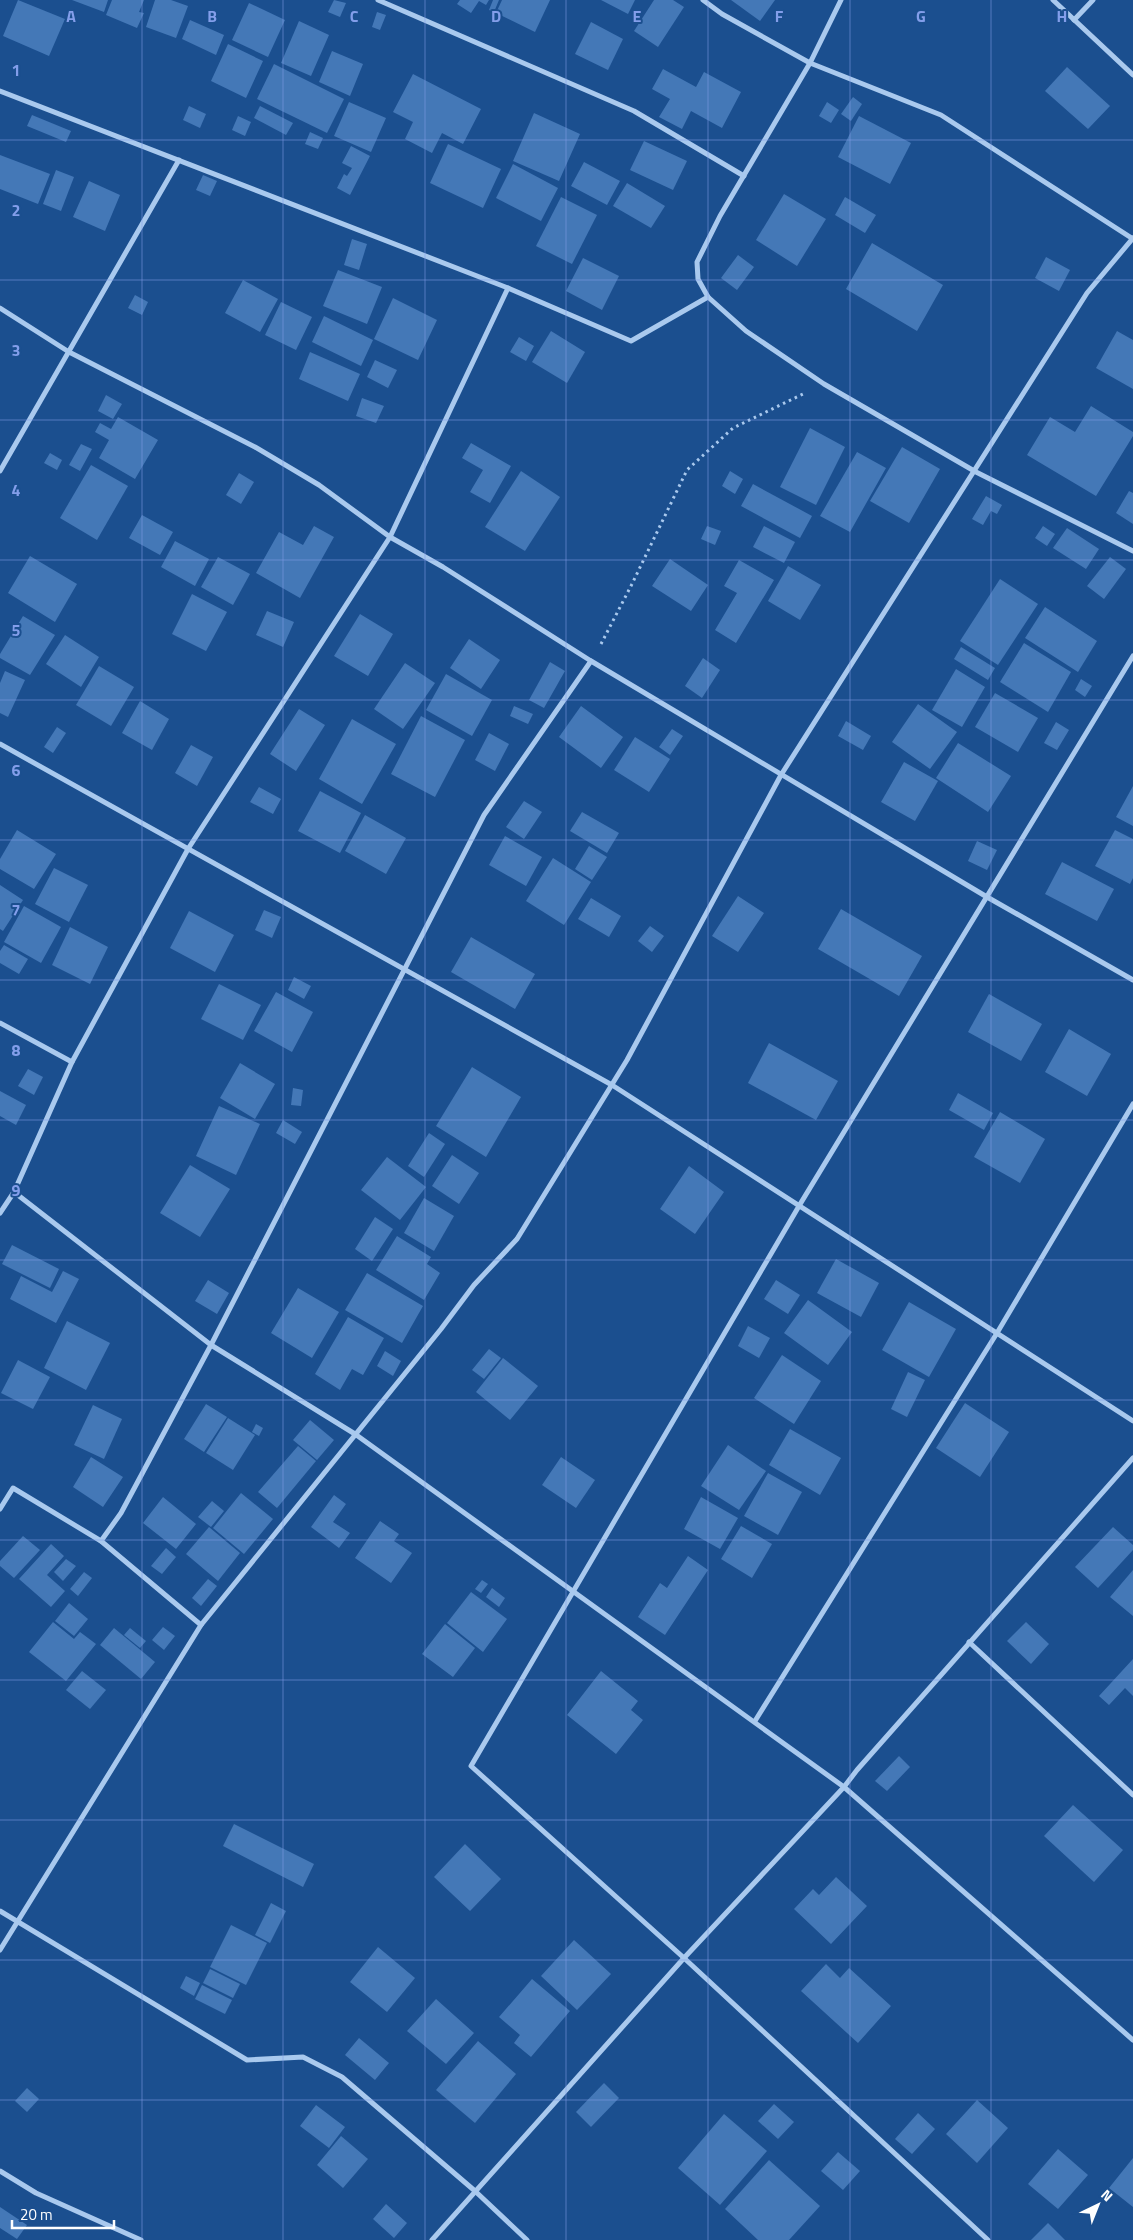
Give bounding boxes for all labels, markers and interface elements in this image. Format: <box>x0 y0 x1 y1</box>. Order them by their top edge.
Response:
text: A <box>66 4 76 28</box>
text: B <box>207 4 217 28</box>
text: C <box>350 4 359 28</box>
text: D <box>491 4 501 28</box>
text: E <box>633 4 642 28</box>
text: F <box>775 4 784 28</box>
text: G <box>916 4 926 28</box>
text: H <box>1057 4 1067 28</box>
text: 1 <box>12 58 20 82</box>
text: 2 <box>12 198 20 222</box>
text: 3 <box>12 338 20 362</box>
text: 4 <box>12 478 21 502</box>
text: 5 <box>12 618 21 642</box>
text: 6 <box>12 758 21 782</box>
text: 7 <box>12 898 20 922</box>
text: 8 <box>12 1038 21 1062</box>
text: 9 <box>12 1178 21 1202</box>
north arrow <box>1073 2180 1123 2230</box>
text: N <box>1096 2184 1118 2206</box>
scale bar <box>12 2198 115 2230</box>
text: 20 m <box>20 2203 53 2226</box>

